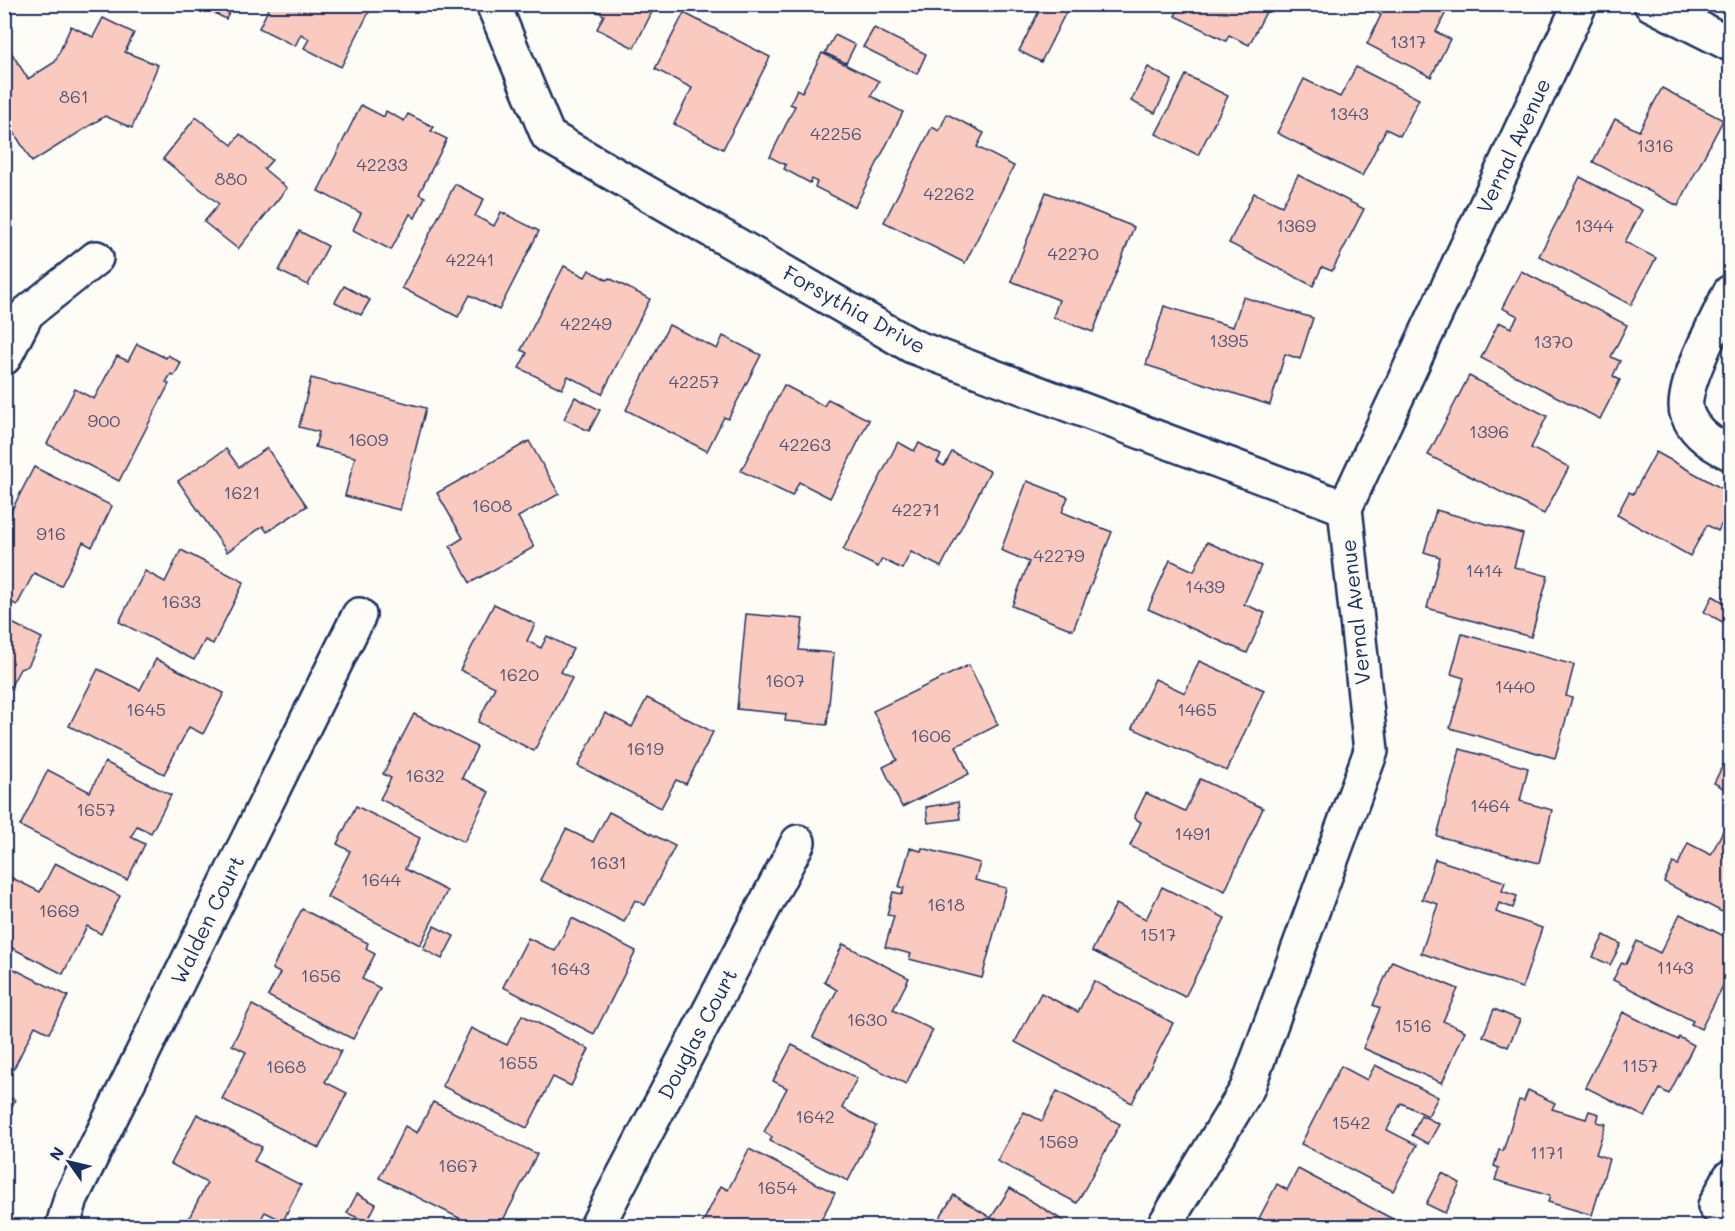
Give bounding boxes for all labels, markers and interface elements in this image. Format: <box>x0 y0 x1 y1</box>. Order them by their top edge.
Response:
house number: 1317 <box>1390 29 1426 53</box>
street label: Vernal Avenue <box>1469 73 1556 217</box>
house number: 861 <box>59 84 89 108</box>
house number: 1343 <box>1329 101 1369 125</box>
house number: 42256 <box>810 121 862 145</box>
house number: 1316 <box>1636 133 1674 157</box>
house number: 42233 <box>356 152 408 176</box>
house number: 880 <box>215 166 247 190</box>
house number: 42262 <box>923 181 975 205</box>
house number: 1369 <box>1276 213 1316 237</box>
house number: 1344 <box>1574 213 1614 237</box>
house number: 42270 <box>1047 241 1099 265</box>
house number: 42241 <box>445 247 495 271</box>
street label: Forsythia Drive <box>779 258 931 359</box>
house number: 42249 <box>560 311 612 335</box>
house number: 1395 <box>1209 328 1249 352</box>
house number: 1370 <box>1533 329 1573 353</box>
house number: 42257 <box>668 369 720 393</box>
house number: 900 <box>88 408 120 432</box>
house number: 1396 <box>1469 419 1509 443</box>
house number: 1609 <box>348 427 389 451</box>
house number: 42263 <box>779 432 831 456</box>
house number: 1621 <box>224 480 261 504</box>
house number: 1608 <box>472 493 513 517</box>
house number: 42271 <box>892 497 940 521</box>
house number: 916 <box>36 521 66 545</box>
street label: Vernal Avenue <box>1333 538 1376 686</box>
house number: 42279 <box>1033 543 1085 567</box>
house number: 1414 <box>1465 558 1503 582</box>
house number: 1439 <box>1185 574 1225 598</box>
house number: 1633 <box>161 589 201 613</box>
house number: 1620 <box>499 662 539 686</box>
house number: 1607 <box>765 668 805 692</box>
house number: 1440 <box>1495 674 1535 698</box>
house number: 1645 <box>126 697 166 721</box>
house number: 1465 <box>1177 697 1217 721</box>
house number: 1606 <box>911 723 951 747</box>
house number: 1619 <box>626 736 664 760</box>
house number: 1632 <box>405 763 445 787</box>
house number: 1464 <box>1470 793 1510 817</box>
house number: 1657 <box>76 797 116 821</box>
house number: 1491 <box>1174 821 1212 845</box>
street label: Walden Court <box>164 850 250 988</box>
house number: 1631 <box>589 850 627 874</box>
house number: 1644 <box>361 867 401 891</box>
house number: 1618 <box>927 892 965 916</box>
house number: 1669 <box>39 898 80 922</box>
house number: 1517 <box>1140 922 1176 946</box>
house number: 1143 <box>1656 955 1694 979</box>
house number: 1643 <box>550 956 590 980</box>
house number: 1656 <box>301 963 341 987</box>
street label: Douglas Court <box>651 963 743 1103</box>
house number: 1630 <box>847 1007 887 1031</box>
house number: 1516 <box>1394 1013 1432 1037</box>
house number: 1655 <box>498 1050 538 1074</box>
house number: 1157 <box>1622 1053 1658 1077</box>
house number: 1668 <box>266 1054 306 1078</box>
house number: 1642 <box>795 1104 835 1128</box>
house number: 1542 <box>1331 1110 1371 1134</box>
house number: 1569 <box>1038 1129 1078 1153</box>
north arrow <box>39 1132 99 1192</box>
house number: 1171 <box>1530 1140 1564 1164</box>
text: N <box>44 1142 68 1164</box>
house number: 1667 <box>438 1153 478 1177</box>
house number: 1654 <box>757 1175 797 1199</box>

